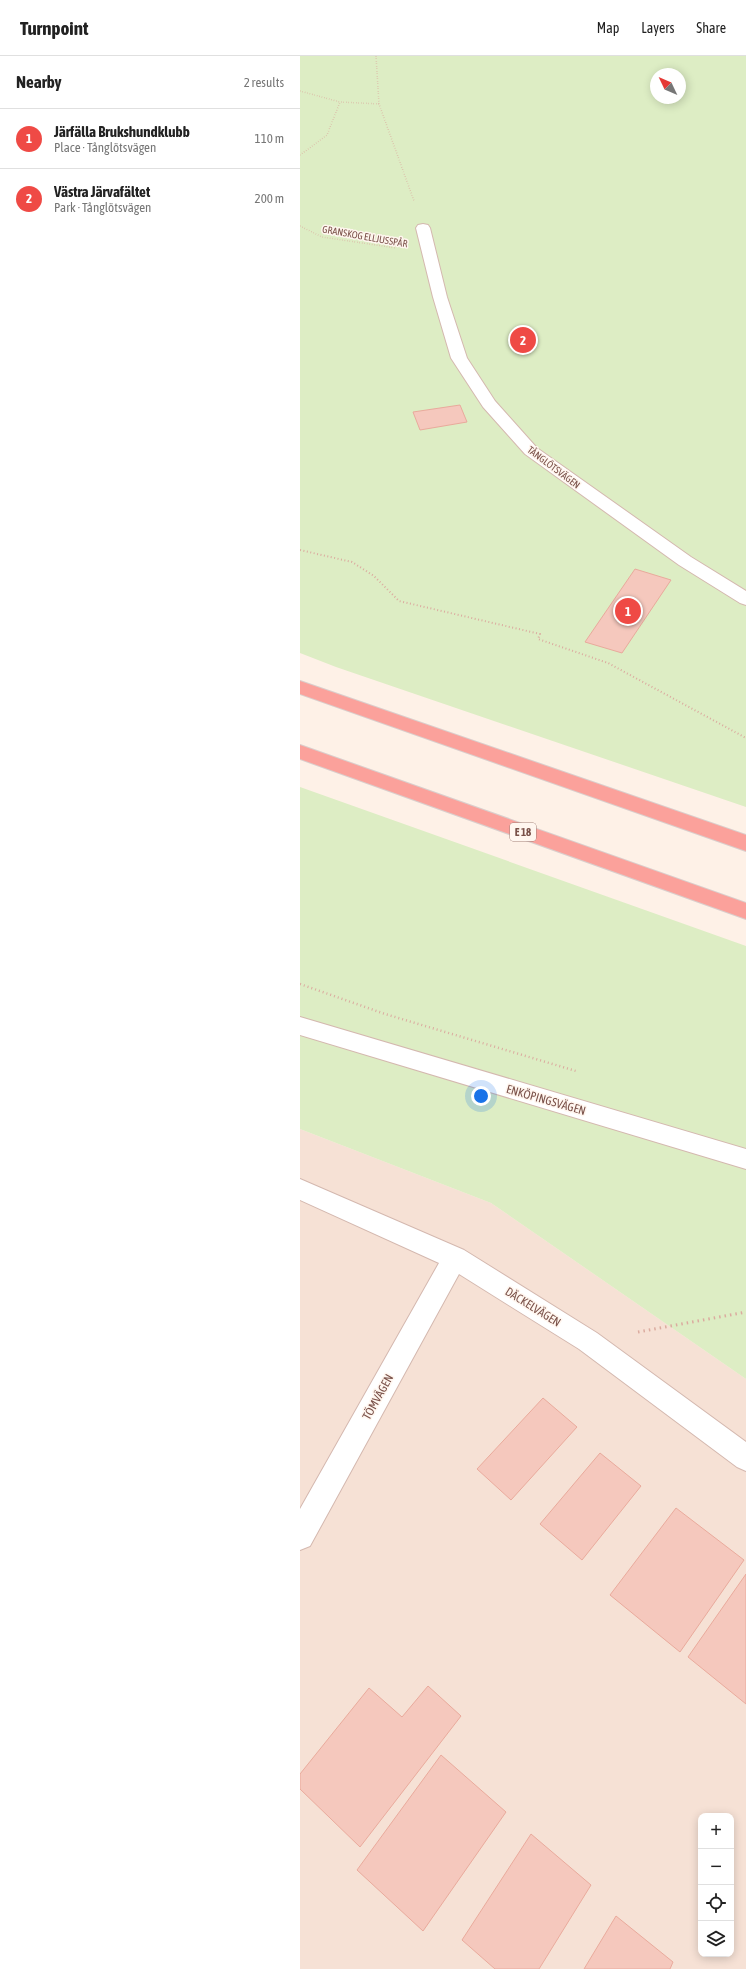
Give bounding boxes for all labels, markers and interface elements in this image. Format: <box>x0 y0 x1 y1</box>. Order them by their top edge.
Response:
text: Turnpoint <box>20 17 88 39</box>
text: Map <box>597 20 619 36</box>
text: Layers <box>641 20 674 36</box>
text: Share <box>696 20 726 36</box>
north arrow <box>650 68 686 104</box>
text: Nearby <box>16 72 62 92</box>
text: 2 results <box>244 75 284 90</box>
text: Järfälla Brukshundklubb <box>54 123 190 140</box>
text: 1 <box>26 131 32 146</box>
text: 110 m <box>255 131 284 146</box>
text: Place · Tånglötsvägen <box>54 140 156 155</box>
text: Västra Järvafältet <box>54 183 150 200</box>
text: 2 <box>26 191 32 206</box>
text: 200 m <box>255 191 284 206</box>
text: Park · Tånglötsvägen <box>54 200 151 215</box>
street label: GRANSKOG ELLJUSSPÅR <box>321 224 408 249</box>
pin: 2 <box>510 325 536 355</box>
street label: TÅNGLÖTSVÄGEN <box>525 444 582 491</box>
pin: 1 <box>615 596 641 626</box>
road number: E 18 <box>510 823 536 841</box>
street label: ENKÖPINGSVÄGEN <box>505 1082 587 1118</box>
your location <box>471 1086 491 1106</box>
street label: DÄCKELVÄGEN <box>503 1284 563 1330</box>
street label: TÖMVÄGEN <box>360 1372 396 1422</box>
map controls <box>698 1813 734 1957</box>
button: + <box>698 1813 734 1849</box>
button: − <box>698 1849 734 1885</box>
button: locate <box>698 1885 734 1921</box>
button: layers <box>698 1921 734 1957</box>

